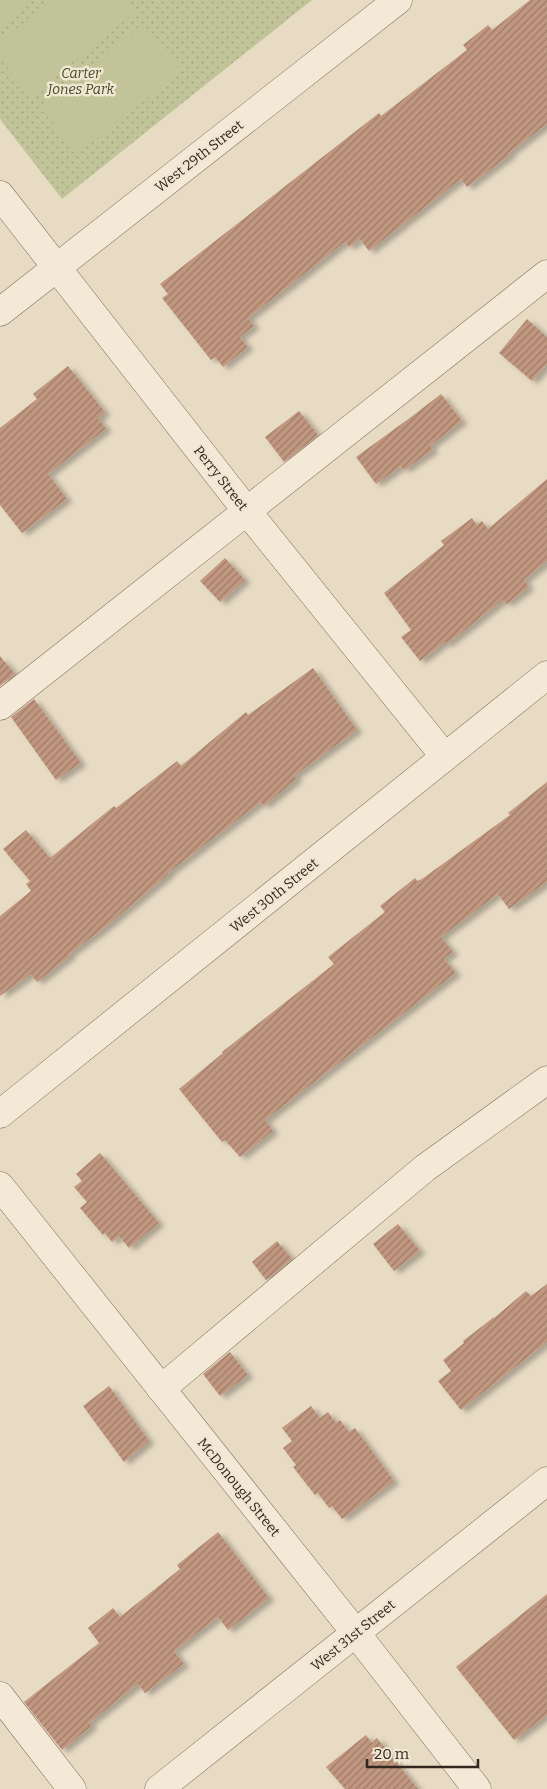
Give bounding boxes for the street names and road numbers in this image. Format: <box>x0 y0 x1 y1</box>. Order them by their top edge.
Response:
street label: West 29th Street <box>152 117 247 196</box>
street label: Perry Street <box>190 442 251 514</box>
street label: West 30th Street <box>227 855 322 936</box>
street label: McDonough Street <box>194 1435 284 1540</box>
street label: West 31st Street <box>308 1596 399 1674</box>

